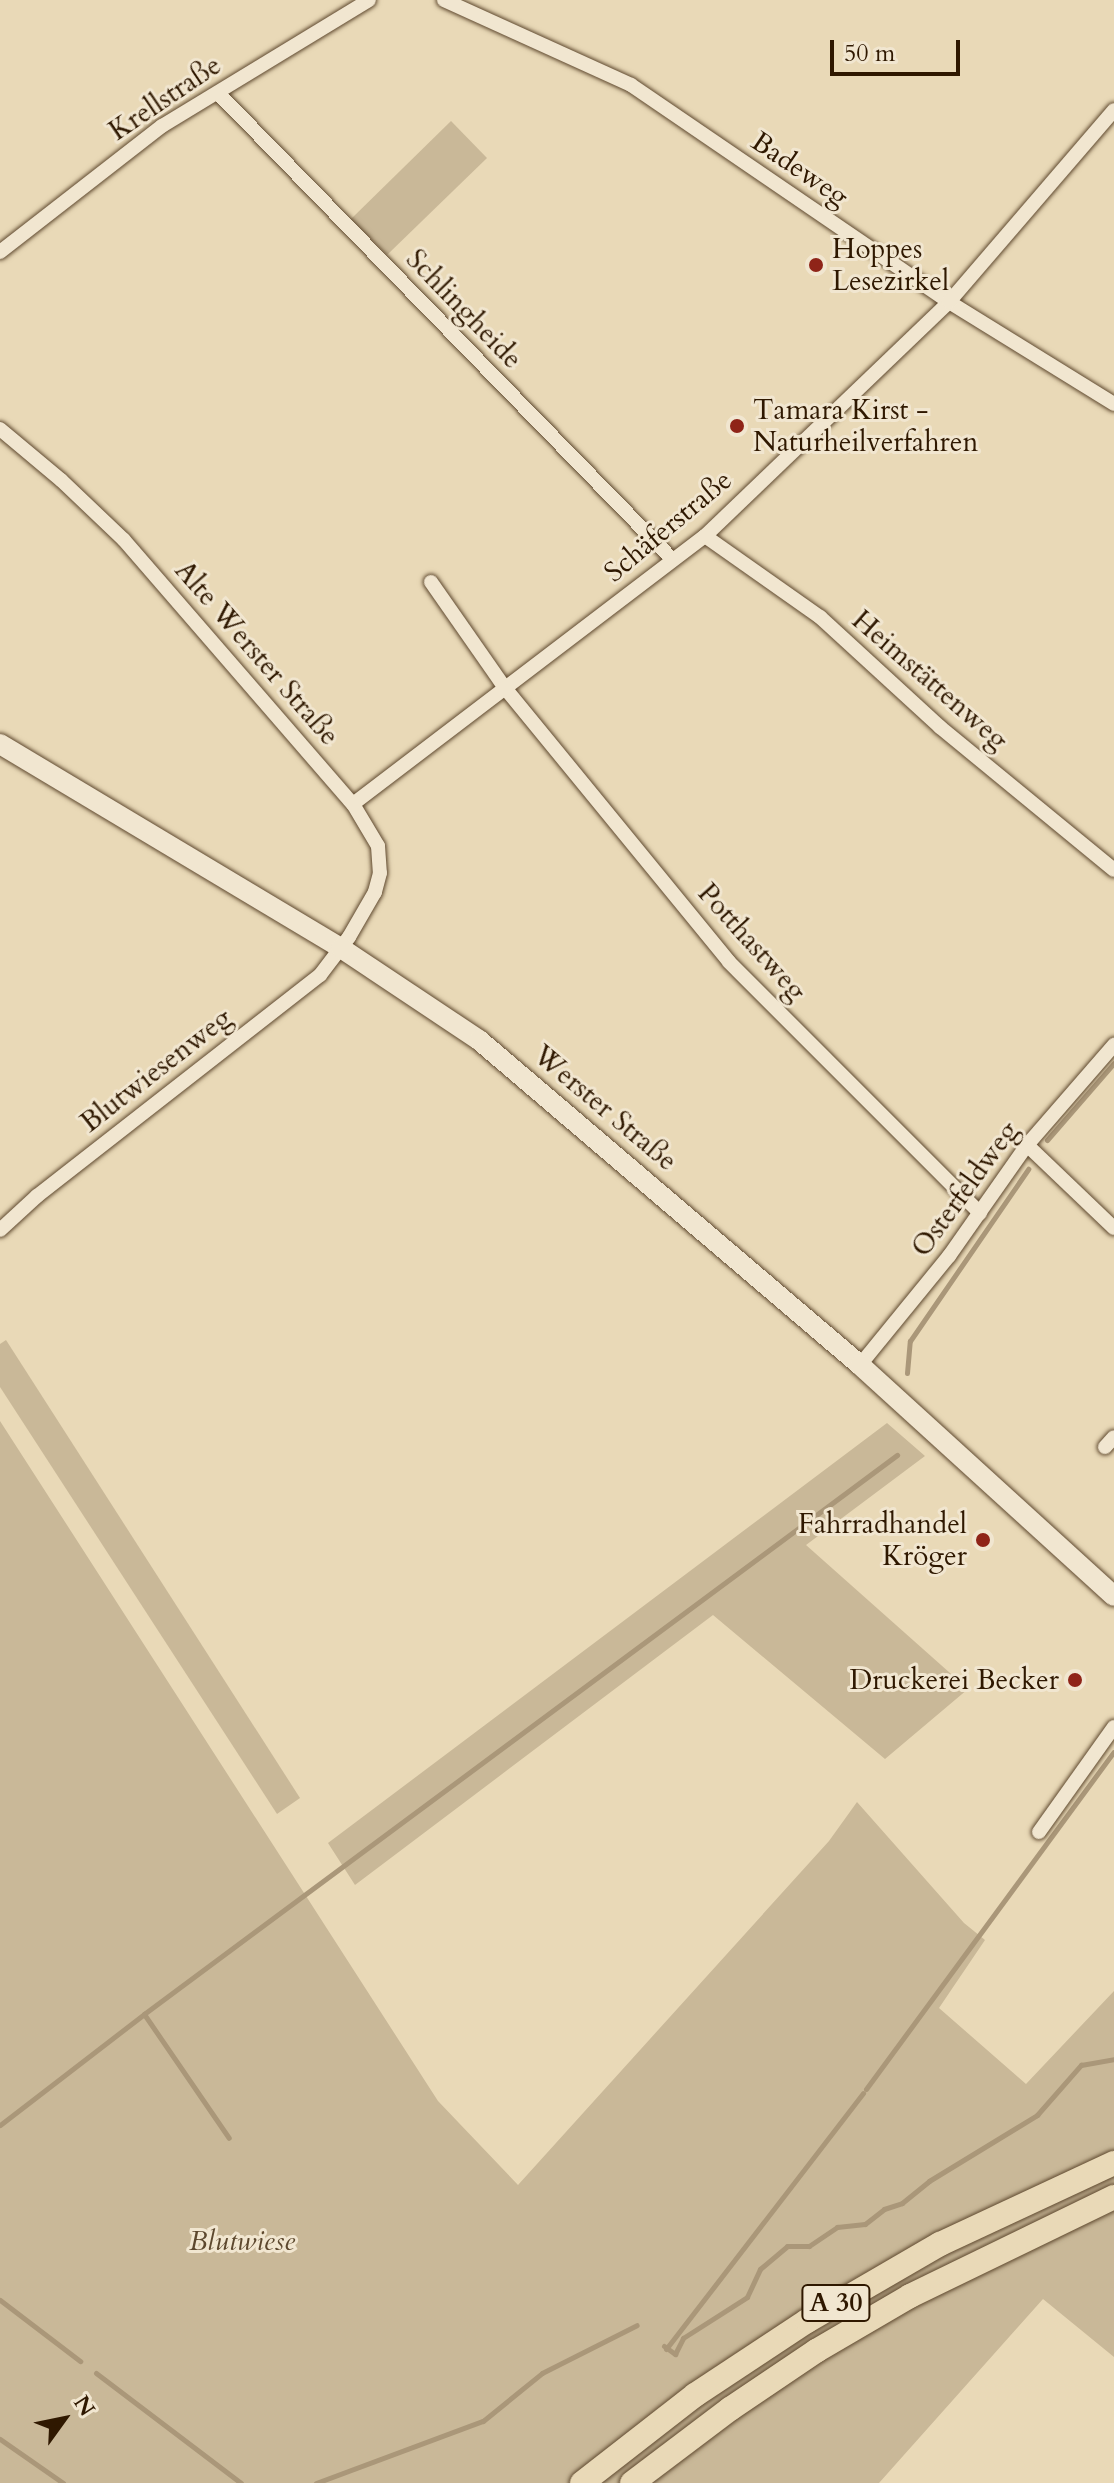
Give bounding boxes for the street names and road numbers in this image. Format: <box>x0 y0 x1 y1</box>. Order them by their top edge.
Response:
street label: Krellstraße <box>103 48 227 148</box>
street label: Badeweg <box>745 124 855 214</box>
street label: Schlingheide <box>399 243 529 375</box>
street label: Schäferstraße <box>597 463 739 589</box>
street label: Alte Werster Straße <box>168 554 346 752</box>
street label: Heimstättenweg <box>845 603 1015 757</box>
street label: Potthastweg <box>691 877 813 1007</box>
street label: Blutwiesenweg <box>74 1001 238 1139</box>
street label: Werster Straße <box>526 1038 684 1178</box>
street label: Osterfeldweg <box>905 1115 1025 1263</box>
road number: A 30 <box>800 2281 872 2325</box>

